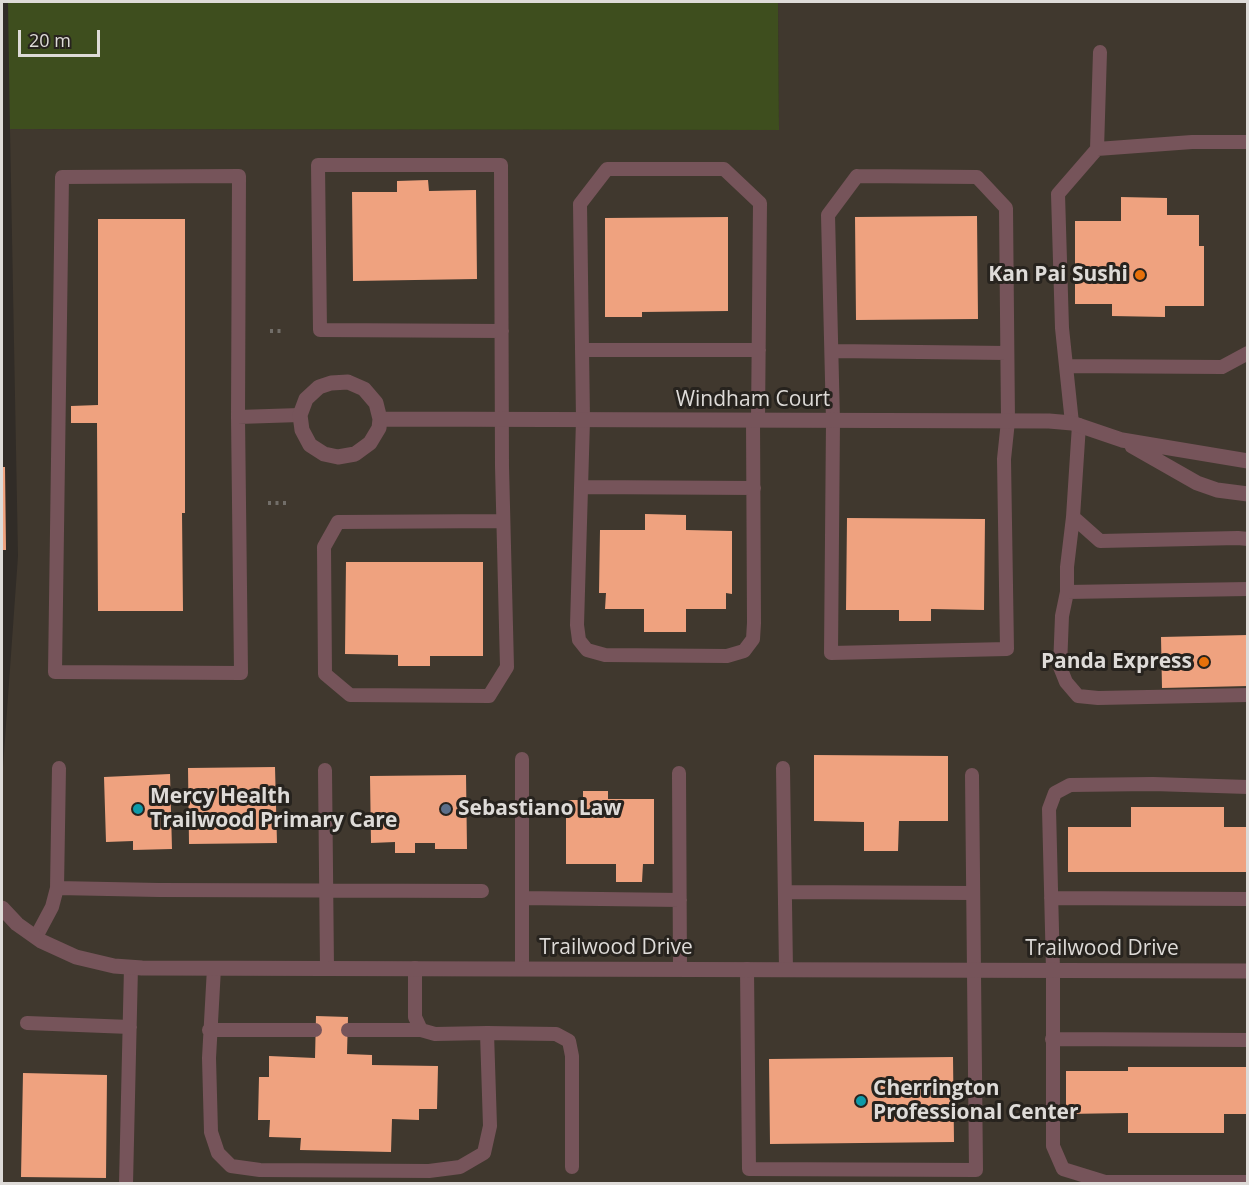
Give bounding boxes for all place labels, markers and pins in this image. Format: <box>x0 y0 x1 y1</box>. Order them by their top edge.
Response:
place label: Kan Pai Sushi <box>988 262 1128 288</box>
marker: Kan Pai Sushi <box>1133 268 1147 282</box>
place label: Panda Express <box>1041 649 1192 675</box>
marker: Panda Express <box>1197 655 1211 669</box>
place label: Mercy Health Trailwood Primary Care <box>150 784 397 834</box>
place label: Sebastiano Law <box>458 796 621 822</box>
marker: Mercy Health Trailwood Primary Care <box>131 802 145 816</box>
marker: Sebastiano Law <box>439 802 453 816</box>
place label: Cherrington Professional Center <box>873 1076 1079 1126</box>
marker: Cherrington Professional Center <box>854 1094 868 1108</box>

